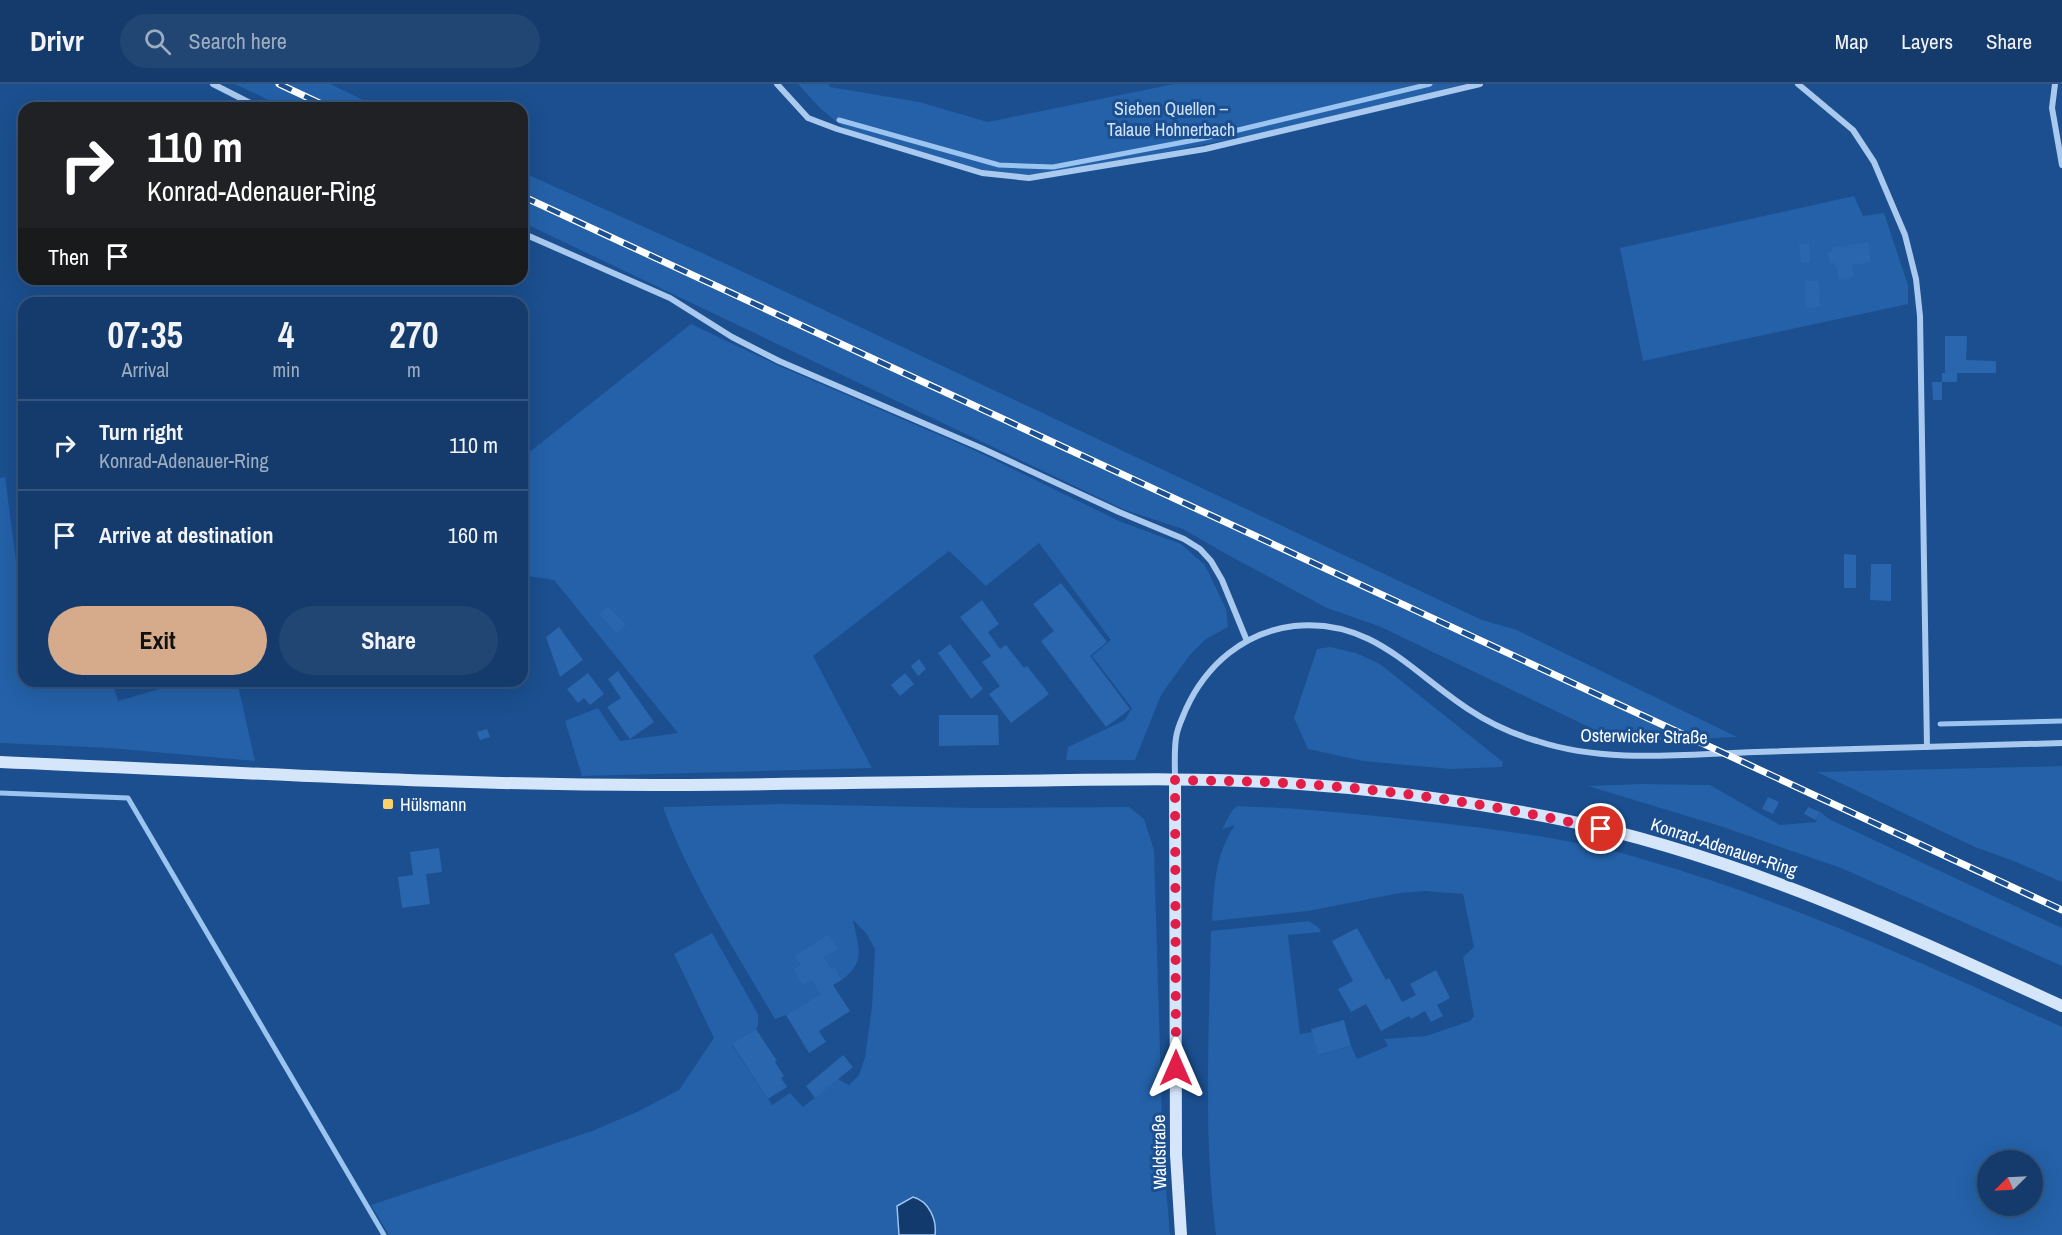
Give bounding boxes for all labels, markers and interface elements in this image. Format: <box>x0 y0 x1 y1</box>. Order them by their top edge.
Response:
search box <box>120 14 540 68</box>
text: Drivr <box>30 22 84 60</box>
icon: search <box>141 25 174 58</box>
text: Search here <box>189 26 287 56</box>
text: Map <box>1835 27 1868 56</box>
text: Layers <box>1901 27 1953 56</box>
text: Share <box>1986 27 2032 56</box>
park label: Sieben Quellen – Talaue Hohnerbach <box>1107 96 1235 142</box>
text: 110 m <box>147 119 243 175</box>
icon: right <box>48 126 126 204</box>
text: Konrad-Adenauer-Ring <box>147 173 376 209</box>
icon: arrive <box>101 240 134 273</box>
text: Then <box>48 242 89 272</box>
text: 07:35 <box>107 311 183 359</box>
text: 4 <box>278 311 294 359</box>
text: 270 <box>389 311 439 359</box>
text: Arrival <box>122 356 169 383</box>
text: min <box>272 356 300 383</box>
text: m <box>407 356 421 383</box>
text: Turn right <box>99 417 183 447</box>
icon: right <box>48 429 81 462</box>
text: 110 m <box>449 430 498 460</box>
text: Konrad-Adenauer-Ring <box>99 447 269 474</box>
icon: arrive <box>48 519 81 552</box>
text: Arrive at destination <box>99 520 273 550</box>
text: 160 m <box>448 520 498 550</box>
button: Exit <box>48 606 267 675</box>
button: Share <box>279 606 498 675</box>
street label: Osterwicker Straße <box>1580 722 1708 750</box>
place label: Hülsmann <box>400 792 466 817</box>
marker: Hülsmann <box>381 797 395 811</box>
pin <box>1575 803 1626 854</box>
icon: arrive <box>1584 812 1617 845</box>
street label: Konrad-Adenauer-Ring <box>1648 812 1801 883</box>
position arrow <box>1144 1036 1208 1100</box>
street label: Waldstraße <box>1146 1114 1172 1190</box>
north arrow <box>1977 1150 2043 1216</box>
map controls <box>1977 1150 2043 1216</box>

